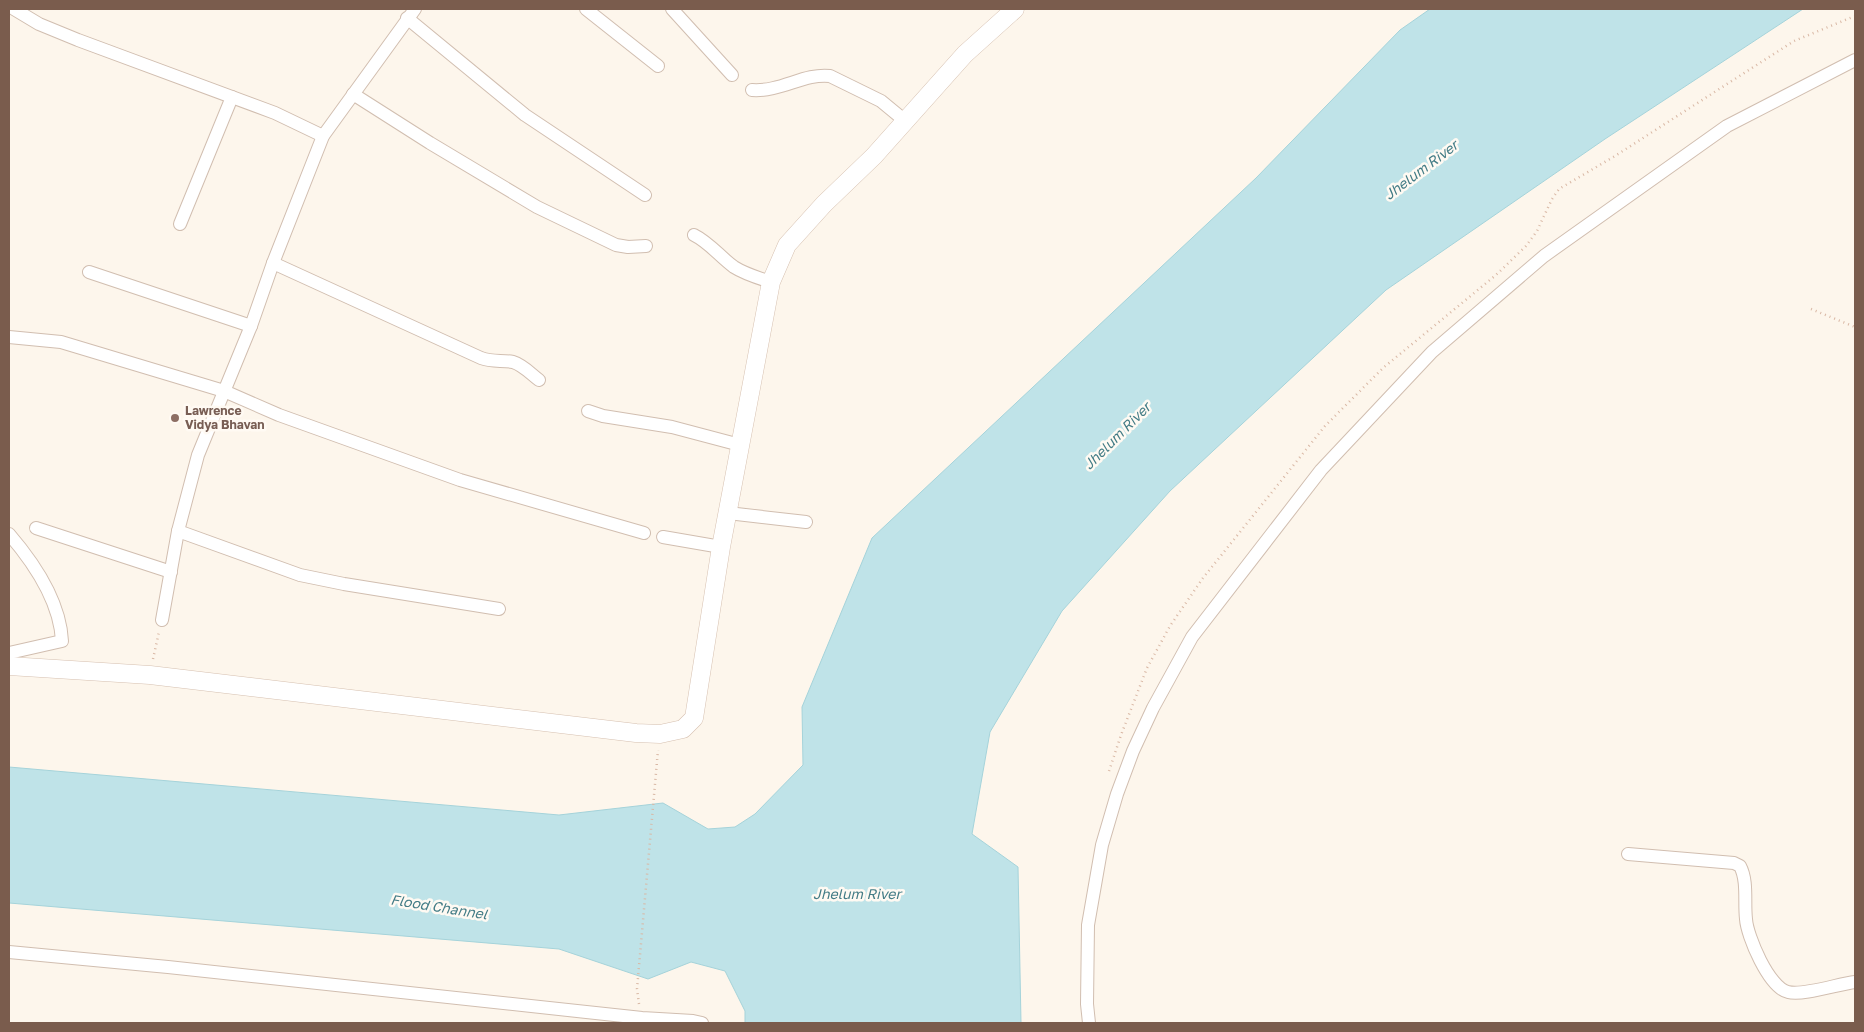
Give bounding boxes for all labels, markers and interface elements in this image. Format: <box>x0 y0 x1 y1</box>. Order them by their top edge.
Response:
water label: Jhelum River <box>1381 135 1463 203</box>
water label: Jhelum River <box>1080 397 1155 473</box>
place label: Lawrence Vidya Bhavan <box>185 403 264 432</box>
marker: Lawrence Vidya Bhavan <box>169 412 181 424</box>
water label: Jhelum River <box>813 885 903 902</box>
water label: Flood Channel <box>390 890 489 923</box>

